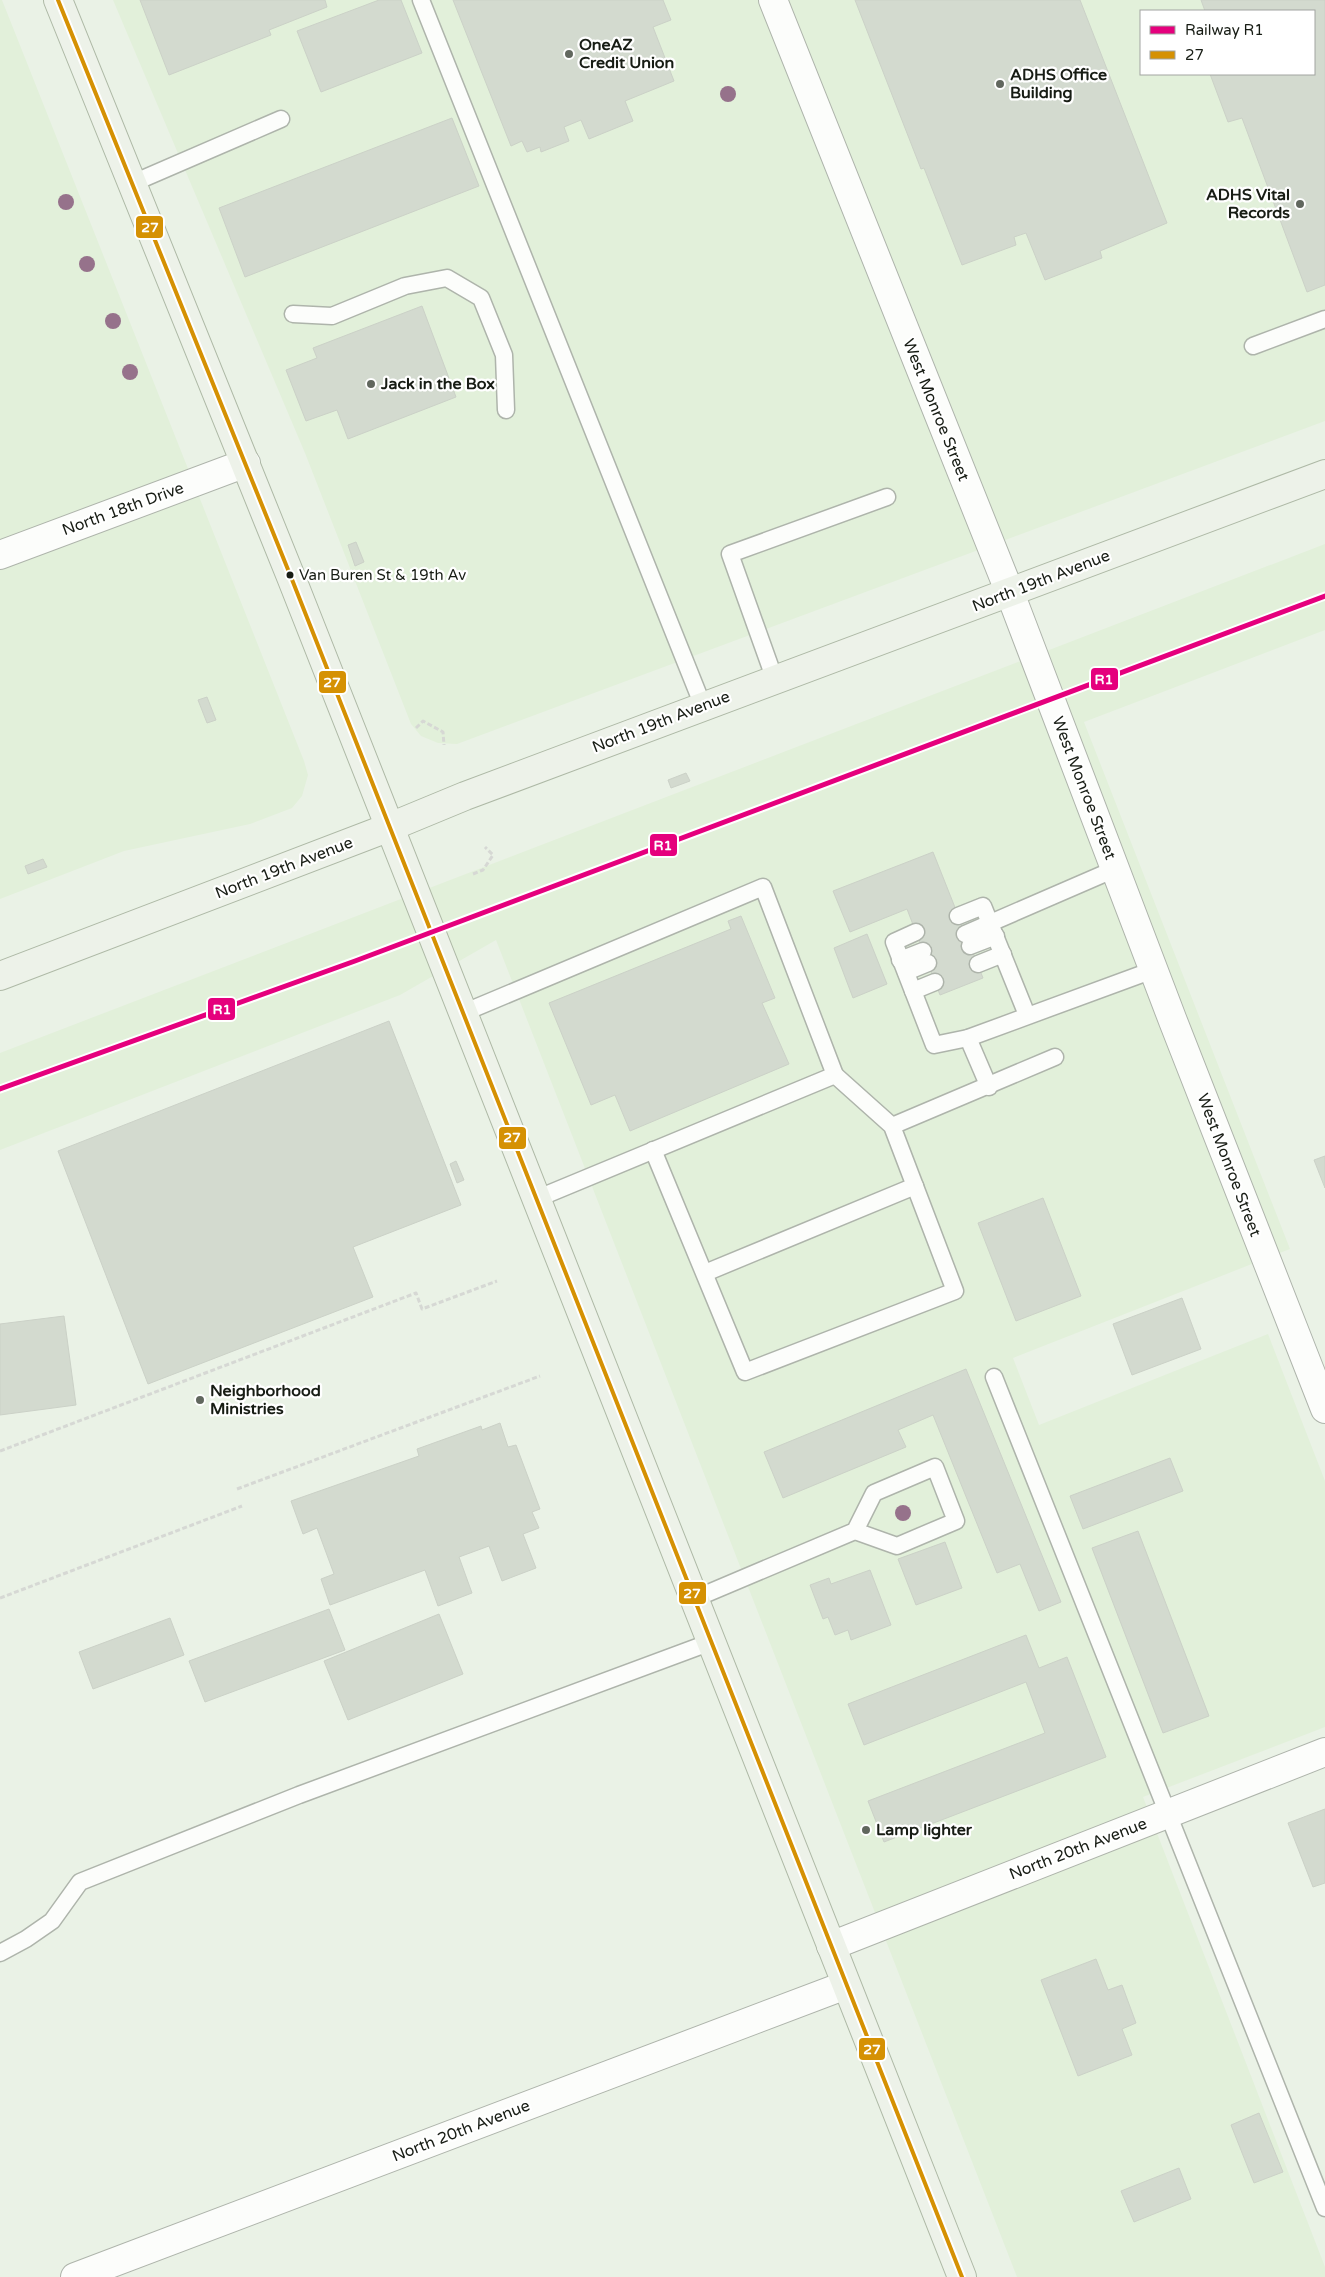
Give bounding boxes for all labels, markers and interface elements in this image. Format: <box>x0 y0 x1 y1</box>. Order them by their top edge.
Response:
legend <box>1140 10 1315 75</box>
text: Railway R1 <box>1185 21 1264 39</box>
place label: OneAZ Credit Union <box>579 35 674 73</box>
text: 27 <box>1185 46 1204 64</box>
marker: OneAZ Credit Union <box>563 48 575 60</box>
place label: ADHS Office Building <box>1010 65 1107 103</box>
marker: ADHS Office Building <box>994 78 1006 90</box>
place label: ADHS Vital Records <box>1206 185 1290 223</box>
marker: ADHS Vital Records <box>1294 198 1306 210</box>
line badge: 27 <box>135 215 164 239</box>
text: 27 <box>141 219 159 236</box>
street label: West Monroe Street <box>898 336 974 484</box>
place label: Jack in the Box <box>380 374 495 394</box>
marker: Jack in the Box <box>365 378 377 390</box>
street label: North 18th Drive <box>59 478 187 540</box>
street label: North 19th Avenue <box>969 546 1113 616</box>
place label: Van Buren St & 19th Av <box>299 566 466 584</box>
marker: Van Buren St & 19th Av <box>285 570 295 580</box>
line badge: R1 <box>1090 667 1119 691</box>
line badge: 27 <box>318 670 347 694</box>
text: R1 <box>1095 671 1113 688</box>
text: 27 <box>323 674 341 691</box>
street label: North 19th Avenue <box>589 687 733 757</box>
street label: West Monroe Street <box>1047 714 1121 862</box>
street label: North 19th Avenue <box>212 833 356 903</box>
line badge: R1 <box>649 833 678 857</box>
text: R1 <box>654 837 672 854</box>
line badge: R1 <box>207 997 236 1021</box>
text: R1 <box>213 1001 231 1018</box>
street label: West Monroe Street <box>1192 1091 1266 1239</box>
line badge: 27 <box>498 1126 527 1150</box>
text: 27 <box>503 1129 521 1146</box>
place label: Neighborhood Ministries <box>210 1381 321 1419</box>
marker: Neighborhood Ministries <box>194 1394 206 1406</box>
line badge: 27 <box>678 1581 707 1605</box>
text: 27 <box>683 1585 701 1602</box>
street label: North 20th Avenue <box>1006 1814 1150 1884</box>
place label: Lamp lighter <box>876 1820 973 1840</box>
marker: Lamp lighter <box>860 1824 872 1836</box>
line badge: 27 <box>858 2037 886 2061</box>
text: 27 <box>863 2041 881 2058</box>
street label: North 20th Avenue <box>389 2096 533 2166</box>

